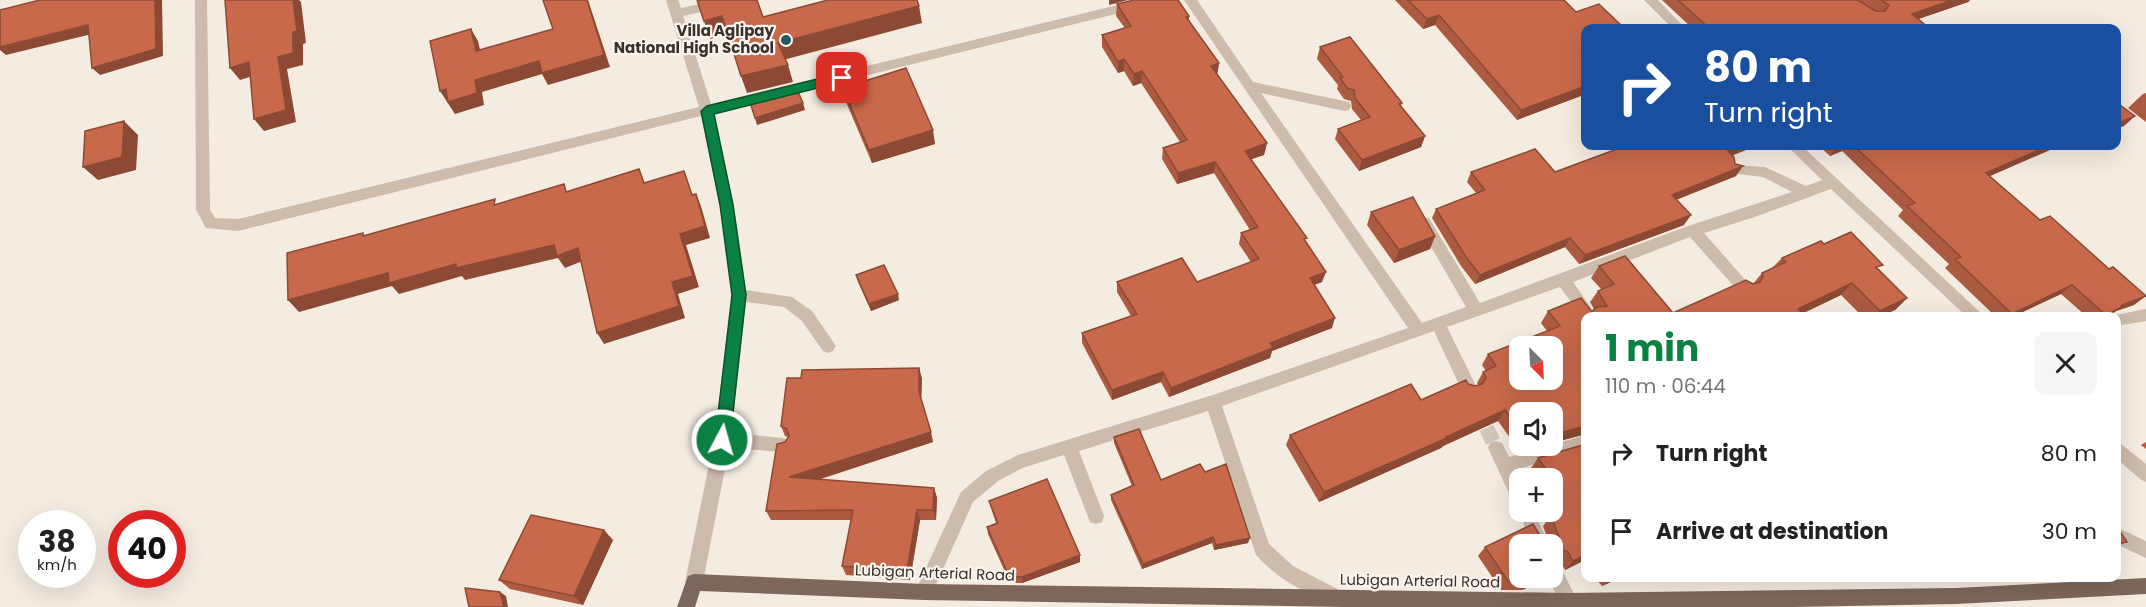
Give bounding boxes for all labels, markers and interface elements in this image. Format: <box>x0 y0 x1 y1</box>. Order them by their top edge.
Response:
place label: Villa Aglipay National High School <box>614 20 775 58</box>
marker: Villa Aglipay National High School <box>779 33 793 47</box>
text: 80 m <box>1704 38 1812 97</box>
icon: right <box>1605 48 1683 126</box>
pin <box>816 52 867 103</box>
icon: arrive <box>825 61 858 94</box>
text: Turn right <box>1704 94 1833 131</box>
text: 1 min <box>1605 323 1699 374</box>
button: close <box>2034 332 2097 395</box>
north arrow <box>1509 336 1563 390</box>
map controls <box>1509 336 1563 588</box>
text: 110 m · 06:44 <box>1605 372 1726 400</box>
button: sound <box>1509 402 1563 456</box>
position arrow <box>690 408 754 472</box>
icon: right <box>1605 437 1638 470</box>
text: Turn right <box>1656 438 1767 469</box>
text: 80 m <box>2041 438 2097 469</box>
button: + <box>1509 468 1563 522</box>
speed limit sign: 40 <box>108 510 186 588</box>
icon: arrive <box>1605 515 1638 548</box>
text: Arrive at destination <box>1656 516 1888 547</box>
text: 30 m <box>2042 516 2097 547</box>
text: 38 <box>38 520 76 563</box>
button: − <box>1509 534 1563 588</box>
text: km/h <box>37 554 77 575</box>
street label: Lubigan Arterial Road <box>855 559 1016 586</box>
street label: Lubigan Arterial Road <box>1340 569 1500 592</box>

